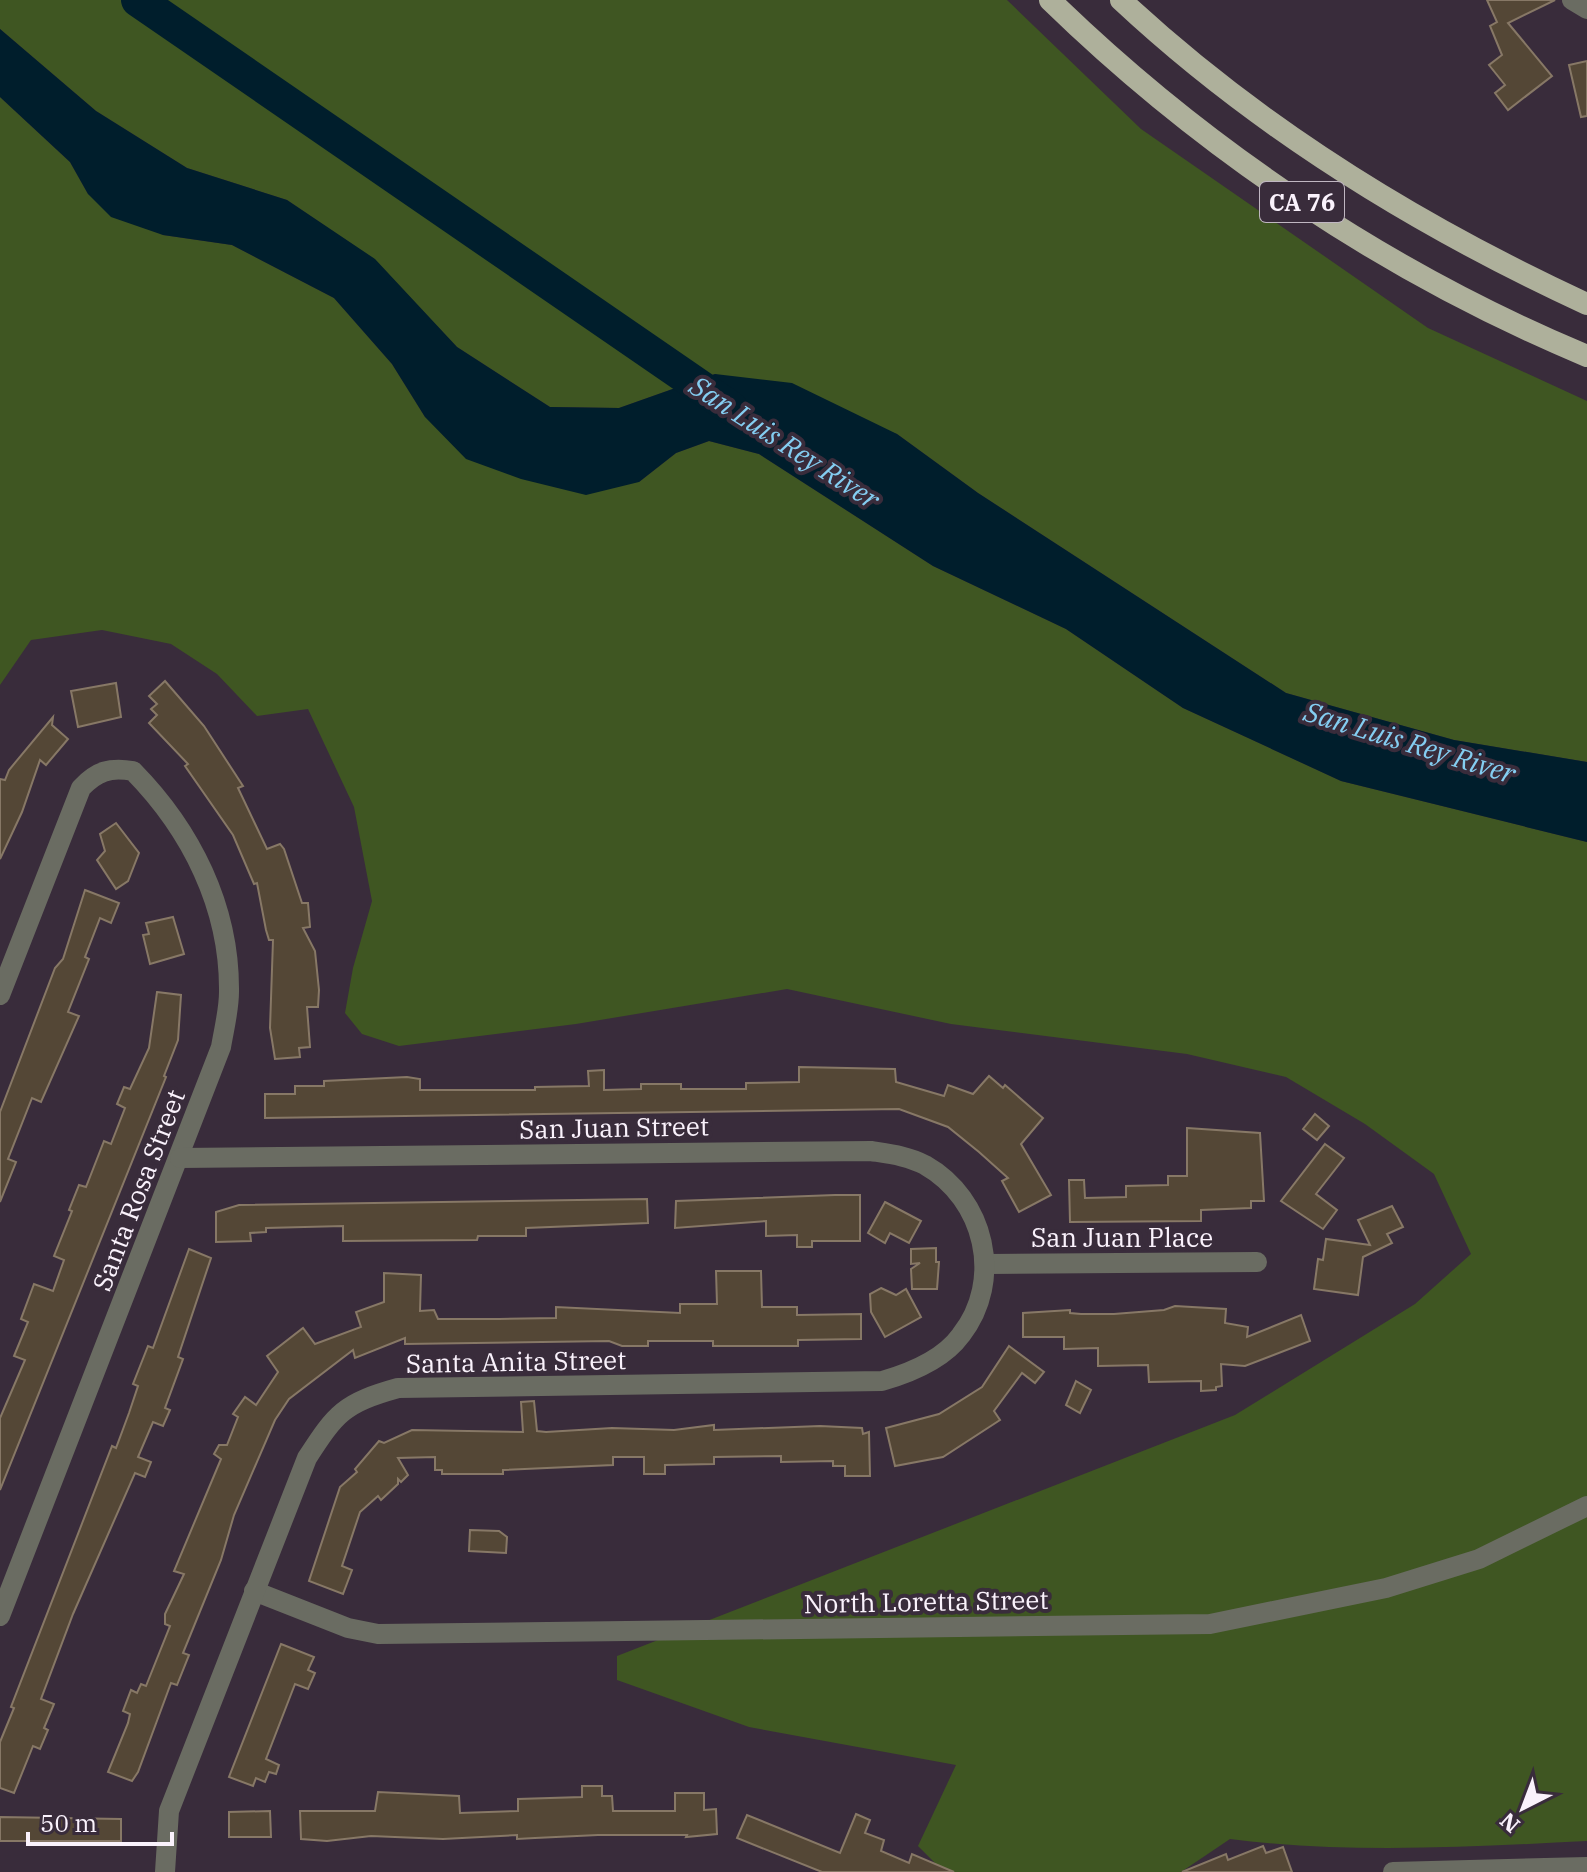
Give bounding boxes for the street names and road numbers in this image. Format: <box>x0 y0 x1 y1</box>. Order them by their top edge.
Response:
road number: CA 76 <box>1260 182 1344 222</box>
street label: Santa Rosa Street <box>84 1084 192 1296</box>
street label: San Juan Street <box>519 1108 709 1146</box>
street label: San Juan Place <box>1031 1220 1213 1254</box>
street label: Santa Anita Street <box>405 1342 627 1380</box>
street label: North Loretta Street <box>803 1582 1049 1620</box>

